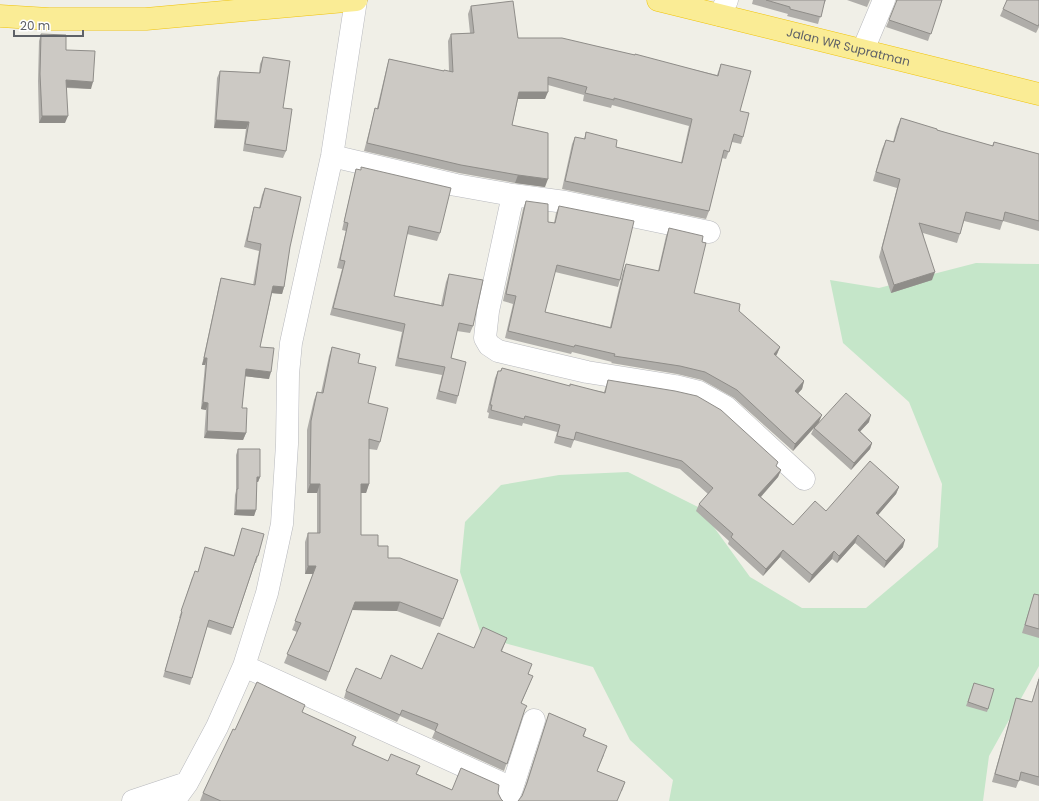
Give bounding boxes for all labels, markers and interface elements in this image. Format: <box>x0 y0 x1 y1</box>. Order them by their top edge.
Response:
scale bar <box>14 12 83 38</box>
text: 20 m <box>20 17 50 34</box>
street label: Jalan WR Supratman <box>785 23 912 70</box>

